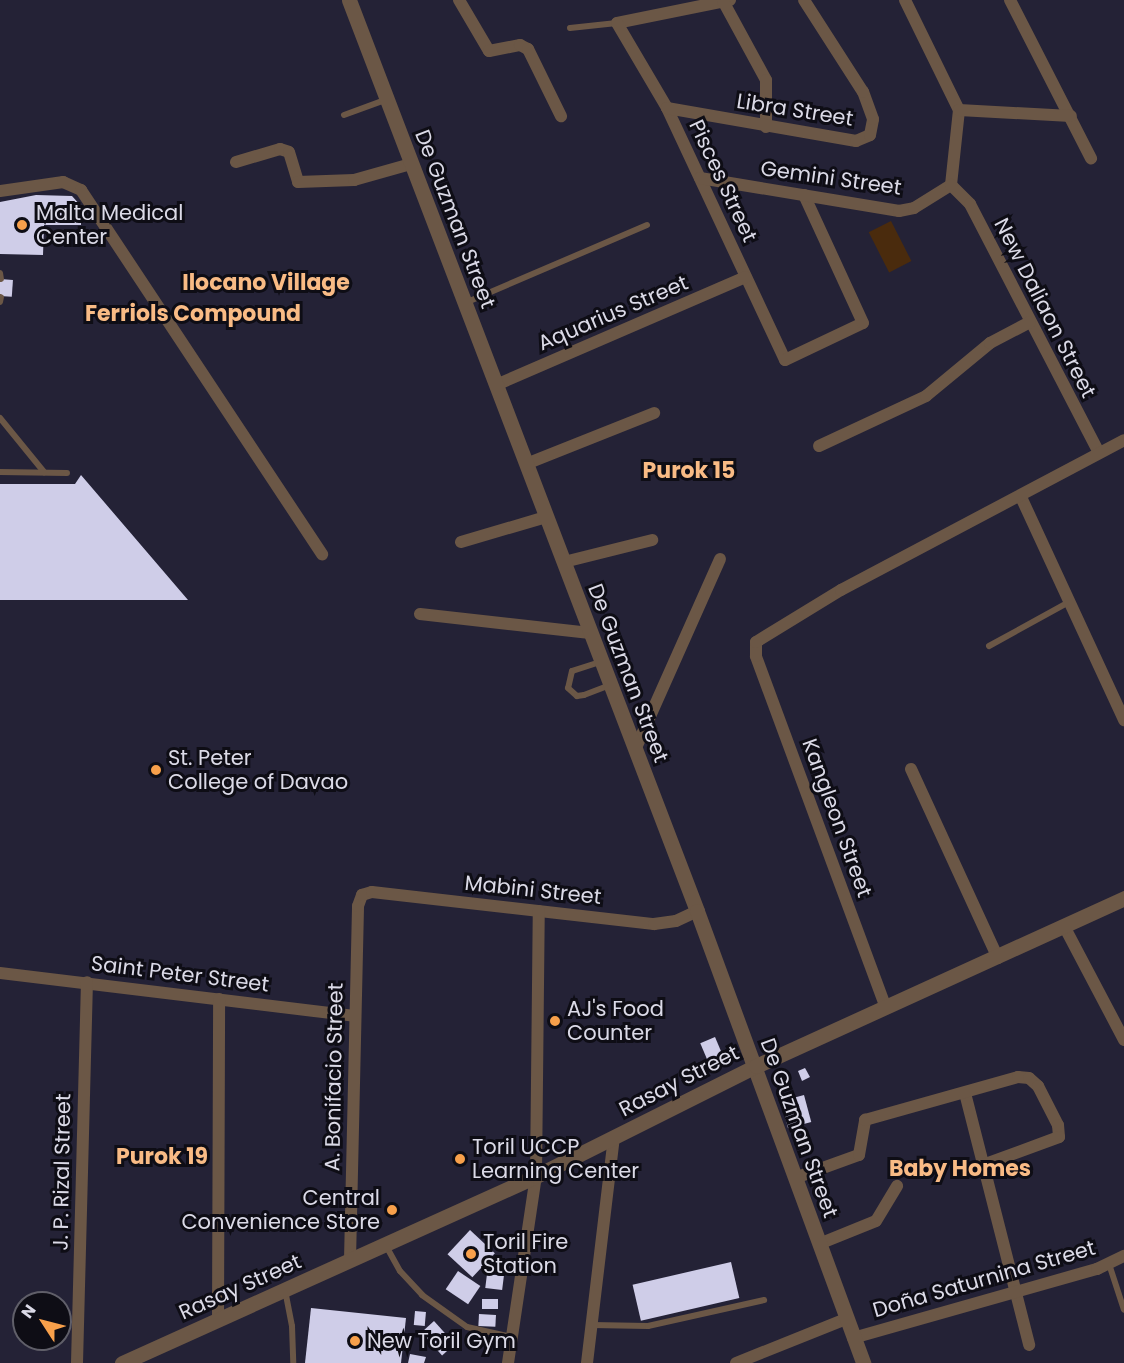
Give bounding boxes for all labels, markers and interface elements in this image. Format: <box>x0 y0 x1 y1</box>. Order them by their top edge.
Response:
street label: Libra Street <box>735 88 855 132</box>
street label: Pisces Street <box>684 116 762 246</box>
street label: De Guzman Street <box>409 126 501 312</box>
street label: Gemini Street <box>759 156 903 200</box>
place label: Malta Medical Center <box>36 200 183 250</box>
street label: New Daliaon Street <box>989 214 1101 402</box>
marker: Malta Medical Center <box>13 216 31 234</box>
district label: Ilocano Village <box>182 270 350 296</box>
street label: Aquarius Street <box>534 270 692 356</box>
district label: Ferriols Compound <box>85 301 301 327</box>
district label: Purok 15 <box>643 458 735 484</box>
street label: De Guzman Street <box>582 580 674 766</box>
street label: Kangleon Street <box>797 735 877 901</box>
place label: St. Peter College of Davao <box>168 745 348 795</box>
marker: St. Peter College of Davao <box>149 763 163 777</box>
street label: Mabini Street <box>463 870 603 910</box>
street label: Saint Peter Street <box>90 951 270 997</box>
street label: A. Bonifacio Street <box>320 982 348 1172</box>
place label: AJ's Food Counter <box>567 996 664 1046</box>
marker: AJ's Food Counter <box>548 1014 562 1028</box>
street label: De Guzman Street <box>755 1035 843 1221</box>
street label: Rasay Street <box>615 1040 743 1122</box>
street label: J. P. Rizal Street <box>48 1093 76 1251</box>
place label: Toril UCCP Learning Center <box>472 1134 639 1184</box>
district label: Purok 19 <box>116 1144 208 1170</box>
marker: Toril UCCP Learning Center <box>453 1152 467 1166</box>
district label: Baby Homes <box>889 1156 1031 1182</box>
place label: Central Convenience Store <box>181 1185 380 1235</box>
marker: Central Convenience Store <box>385 1203 399 1217</box>
place label: Toril Fire Station <box>483 1229 568 1279</box>
street label: Doña Saturnina Street <box>870 1235 1098 1323</box>
marker: Toril Fire Station <box>464 1247 478 1261</box>
street label: Rasay Street <box>175 1249 305 1325</box>
north arrow <box>12 1291 72 1351</box>
text: N <box>16 1300 41 1323</box>
place label: New Toril Gym <box>367 1328 516 1354</box>
marker: New Toril Gym <box>348 1334 362 1348</box>

